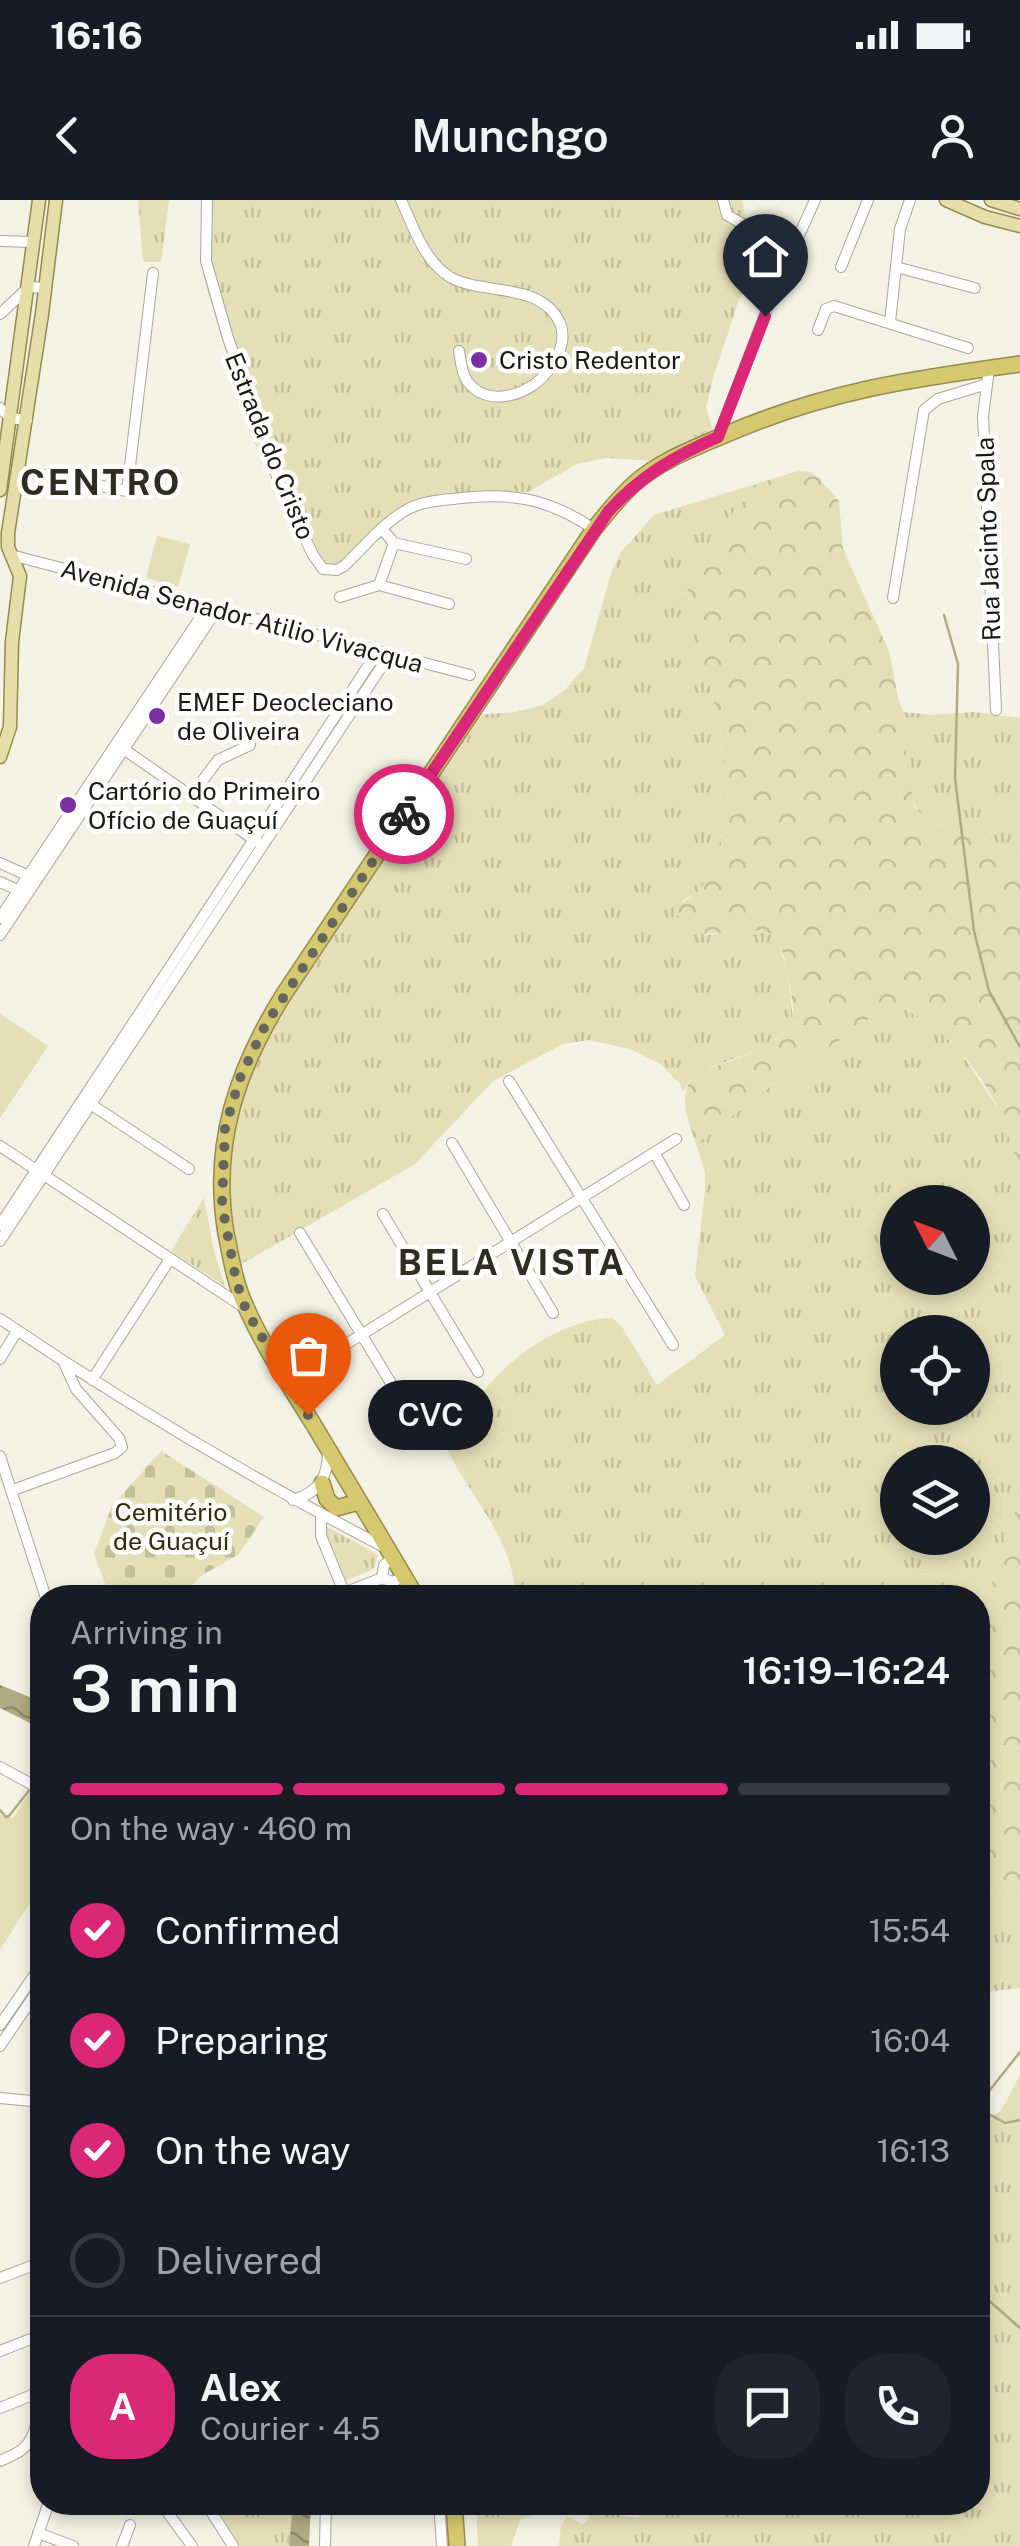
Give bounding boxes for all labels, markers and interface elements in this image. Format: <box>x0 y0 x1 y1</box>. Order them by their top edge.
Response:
text: 16:16 <box>50 13 143 58</box>
icon: back <box>40 108 95 163</box>
icon: person <box>925 108 980 163</box>
text: Munchgo <box>411 109 609 162</box>
pin <box>723 214 808 317</box>
icon: home <box>738 229 793 284</box>
place label: Cristo Redentor <box>499 345 681 375</box>
street label: Estrada do Cristo <box>219 348 321 544</box>
marker: Cristo Redentor <box>468 349 490 371</box>
street label: Rua Jacinto Spala <box>969 436 1007 642</box>
district label: CENTRO <box>20 462 182 503</box>
street label: Avenida Senador Atilio Vivacqua <box>58 553 426 679</box>
place label: EMEF Deocleciano de Oliveira <box>177 687 394 746</box>
marker: EMEF Deocleciano de Oliveira <box>146 705 168 727</box>
courier <box>354 764 454 864</box>
place label: Cartório do Primeiro Ofício de Guaçuí <box>88 776 320 835</box>
icon: bike <box>377 787 432 842</box>
marker: Cartório do Primeiro Ofício de Guaçuí <box>57 794 79 816</box>
north arrow <box>880 1185 990 1295</box>
map controls <box>880 1185 990 1555</box>
district label: BELA VISTA <box>398 1242 626 1283</box>
pin <box>266 1313 351 1416</box>
button: locate <box>880 1315 990 1425</box>
icon: bag <box>281 1328 336 1383</box>
callout: CVC <box>368 1380 493 1450</box>
text: CVC <box>398 1396 463 1433</box>
button: layers <box>880 1445 990 1555</box>
park label: Cemitério de Guaçuí <box>113 1497 230 1556</box>
text: Arriving in <box>70 1614 223 1651</box>
text: 16:19–16:24 <box>742 1648 950 1693</box>
text: 3 min <box>70 1650 240 1727</box>
text: On the way · 460 m <box>70 1810 352 1847</box>
icon: check <box>70 1903 125 1958</box>
text: Confirmed <box>155 1908 340 1953</box>
text: 15:54 <box>869 1912 950 1949</box>
icon: check <box>70 2013 125 2068</box>
text: Preparing <box>155 2018 329 2063</box>
text: 16:04 <box>870 2022 950 2059</box>
icon: check <box>70 2123 125 2178</box>
text: On the way <box>155 2128 351 2173</box>
text: 16:13 <box>877 2132 950 2169</box>
text: Delivered <box>155 2238 323 2283</box>
button: chat <box>715 2354 820 2459</box>
button: phone <box>845 2354 950 2459</box>
text: Alex <box>200 2365 282 2410</box>
text: A <box>109 2384 136 2429</box>
text: Courier · 4.5 <box>200 2410 380 2447</box>

